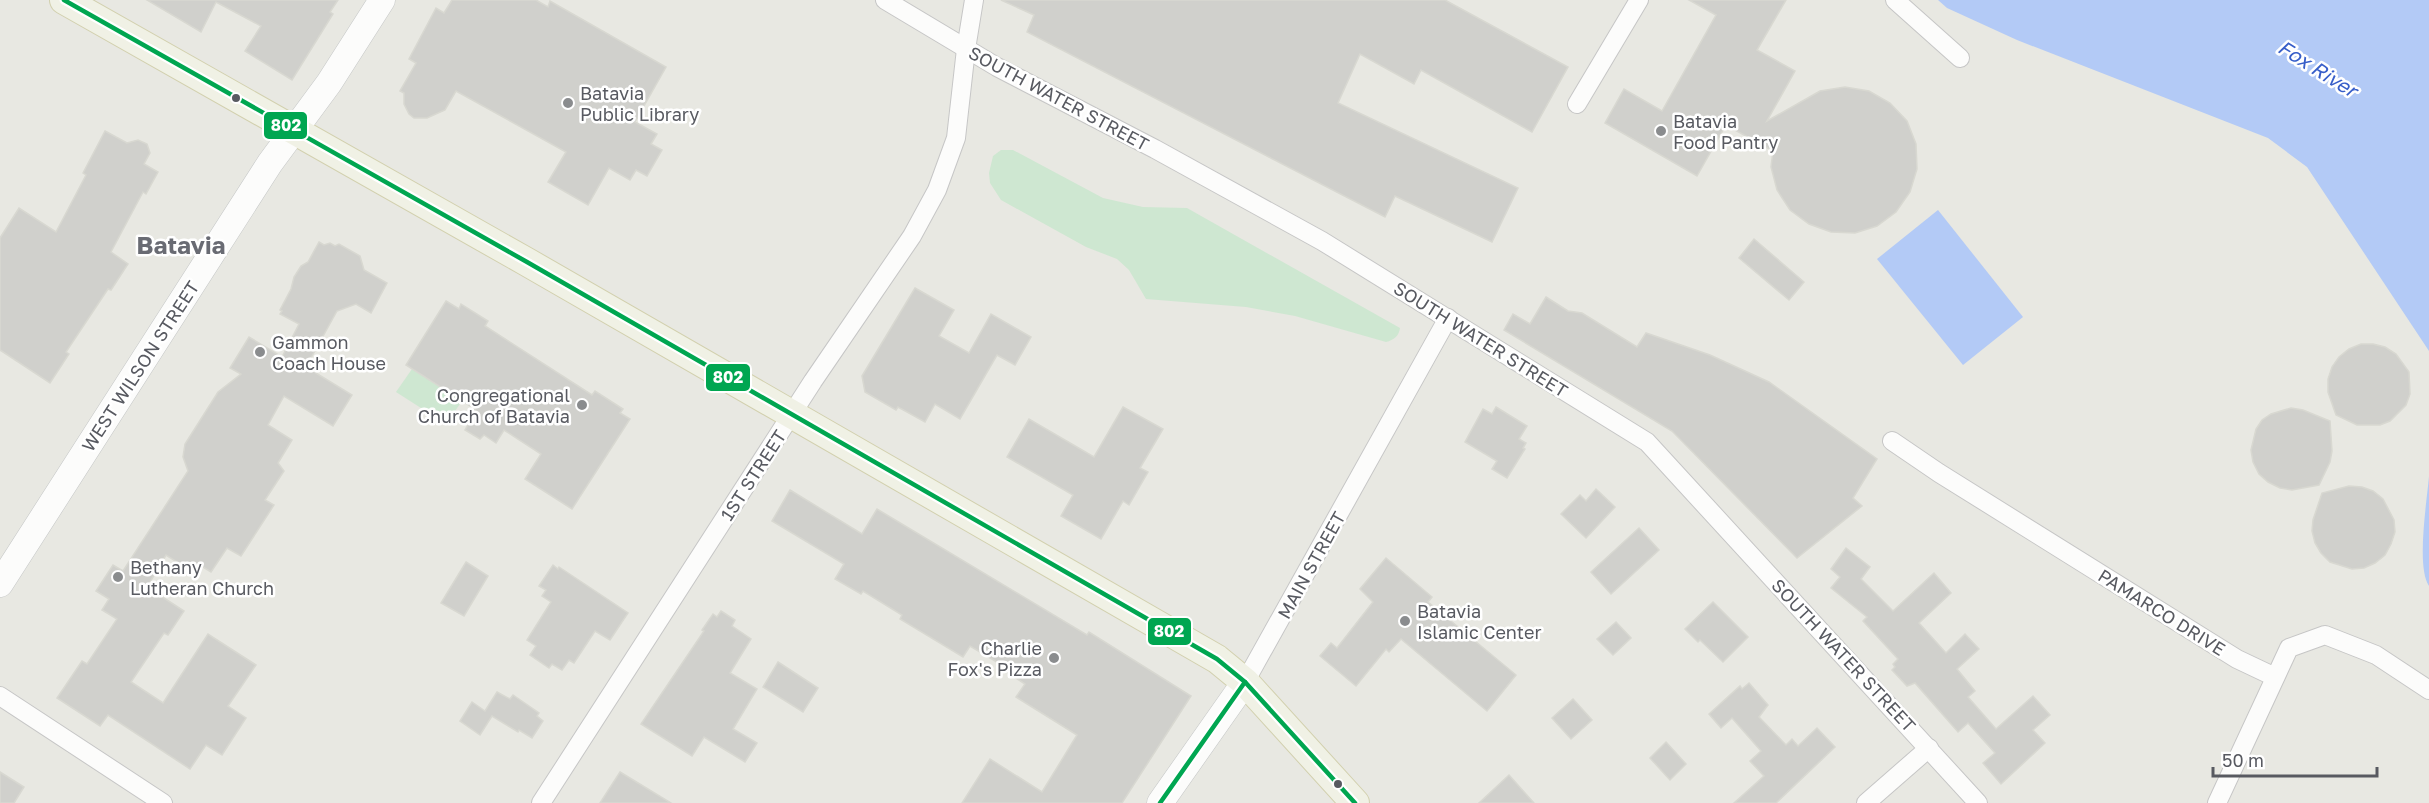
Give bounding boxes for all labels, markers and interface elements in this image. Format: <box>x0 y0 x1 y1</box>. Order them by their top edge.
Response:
water label: Fox River <box>2274 34 2365 103</box>
street label: SOUTH WATER STREET <box>965 41 1153 155</box>
place label: Batavia Public Library <box>580 82 699 125</box>
unlabelled marker <box>230 92 242 104</box>
marker: Batavia Public Library <box>561 96 575 110</box>
place label: Batavia Food Pantry <box>1673 110 1778 153</box>
line badge: 802 <box>263 111 308 140</box>
text: 802 <box>271 115 301 135</box>
marker: Batavia Food Pantry <box>1654 124 1668 138</box>
district label: Batavia <box>137 230 226 259</box>
street label: WEST WILSON STREET <box>77 276 203 456</box>
street label: SOUTH WATER STREET <box>1390 276 1572 402</box>
place label: Gammon Coach House <box>272 331 386 374</box>
marker: Gammon Coach House <box>253 345 267 359</box>
line badge: 802 <box>705 363 751 392</box>
text: 802 <box>713 367 743 387</box>
place label: Congregational Church of Batavia <box>418 384 570 427</box>
marker: Congregational Church of Batavia <box>575 398 589 412</box>
street label: 1ST STREET <box>716 425 790 525</box>
street label: MAIN STREET <box>1272 507 1350 623</box>
place label: Bethany Lutheran Church <box>130 556 274 599</box>
street label: PAMARCO DRIVE <box>2094 564 2230 660</box>
marker: Bethany Lutheran Church <box>111 570 125 584</box>
street label: SOUTH WATER STREET <box>1767 574 1921 736</box>
place label: Batavia Islamic Center <box>1417 600 1541 643</box>
marker: Batavia Islamic Center <box>1398 614 1412 628</box>
line badge: 802 <box>1147 617 1192 646</box>
text: 802 <box>1154 621 1184 641</box>
place label: Charlie Fox's Pizza <box>947 637 1042 680</box>
marker: Charlie Fox's Pizza <box>1047 651 1061 665</box>
scale bar <box>2213 740 2376 778</box>
text: 50 m <box>2222 749 2264 771</box>
unlabelled marker <box>1332 778 1344 790</box>

